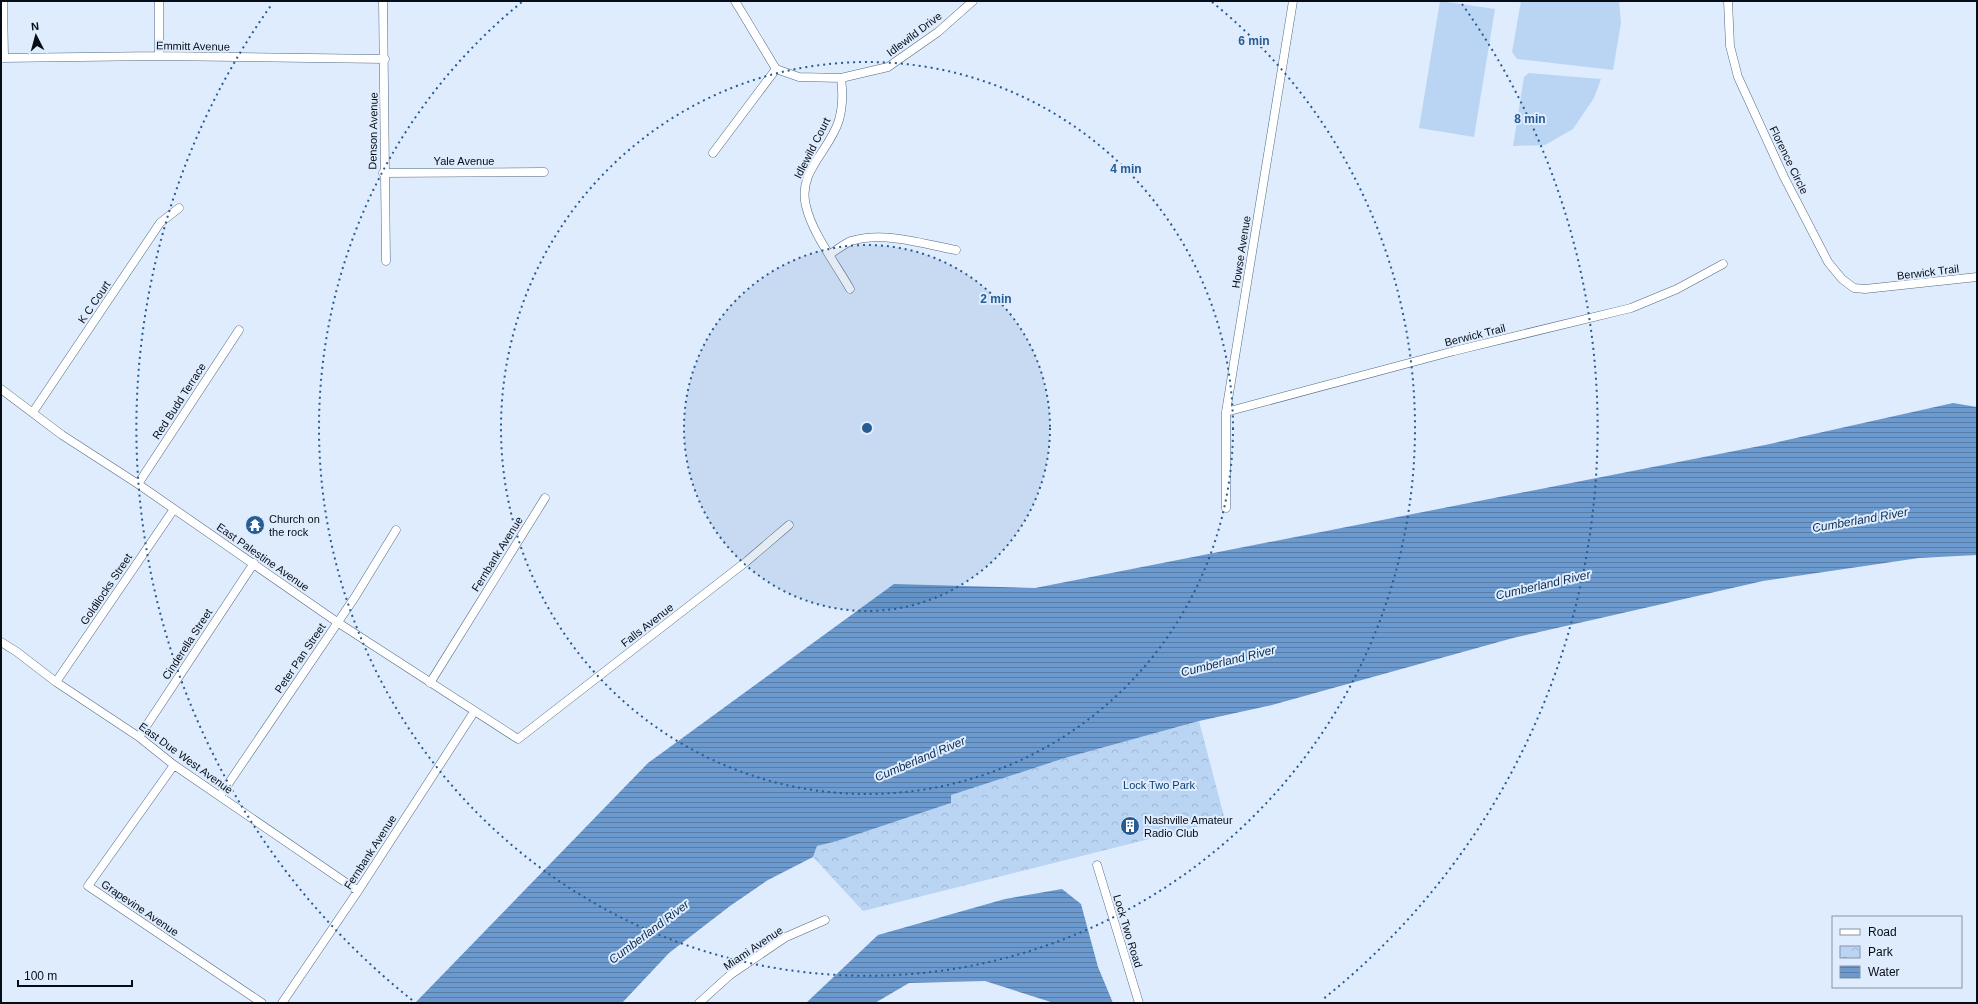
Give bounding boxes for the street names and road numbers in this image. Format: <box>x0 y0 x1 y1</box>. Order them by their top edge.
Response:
street label: Idlewild Drive <box>884 10 944 58</box>
street label: Emmitt Avenue <box>156 39 230 53</box>
street label: Denson Avenue <box>366 92 380 170</box>
street label: Idlewild Court <box>792 116 832 180</box>
street label: Florence Circle <box>1767 124 1811 196</box>
street label: Yale Avenue <box>434 155 494 167</box>
street label: Howse Avenue <box>1229 215 1253 289</box>
street label: Berwick Trail <box>1896 262 1960 282</box>
street label: K C Court <box>76 279 112 325</box>
street label: Berwick Trail <box>1443 322 1507 348</box>
street label: Red Budd Terrace <box>150 361 208 441</box>
street label: Fernbank Avenue <box>469 514 525 594</box>
street label: East Palestine Avenue <box>215 521 311 593</box>
street label: Goldilocks Street <box>78 551 134 627</box>
street label: Falls Avenue <box>619 601 675 649</box>
street label: Cinderella Street <box>160 606 214 682</box>
street label: Peter Pan Street <box>272 621 328 695</box>
street label: East Due West Avenue <box>137 720 235 796</box>
street label: Fernbank Avenue <box>342 813 398 891</box>
street label: Grapevine Avenue <box>99 878 181 938</box>
street label: Lock Two Road <box>1111 893 1145 969</box>
street label: Miami Avenue <box>721 924 785 972</box>

